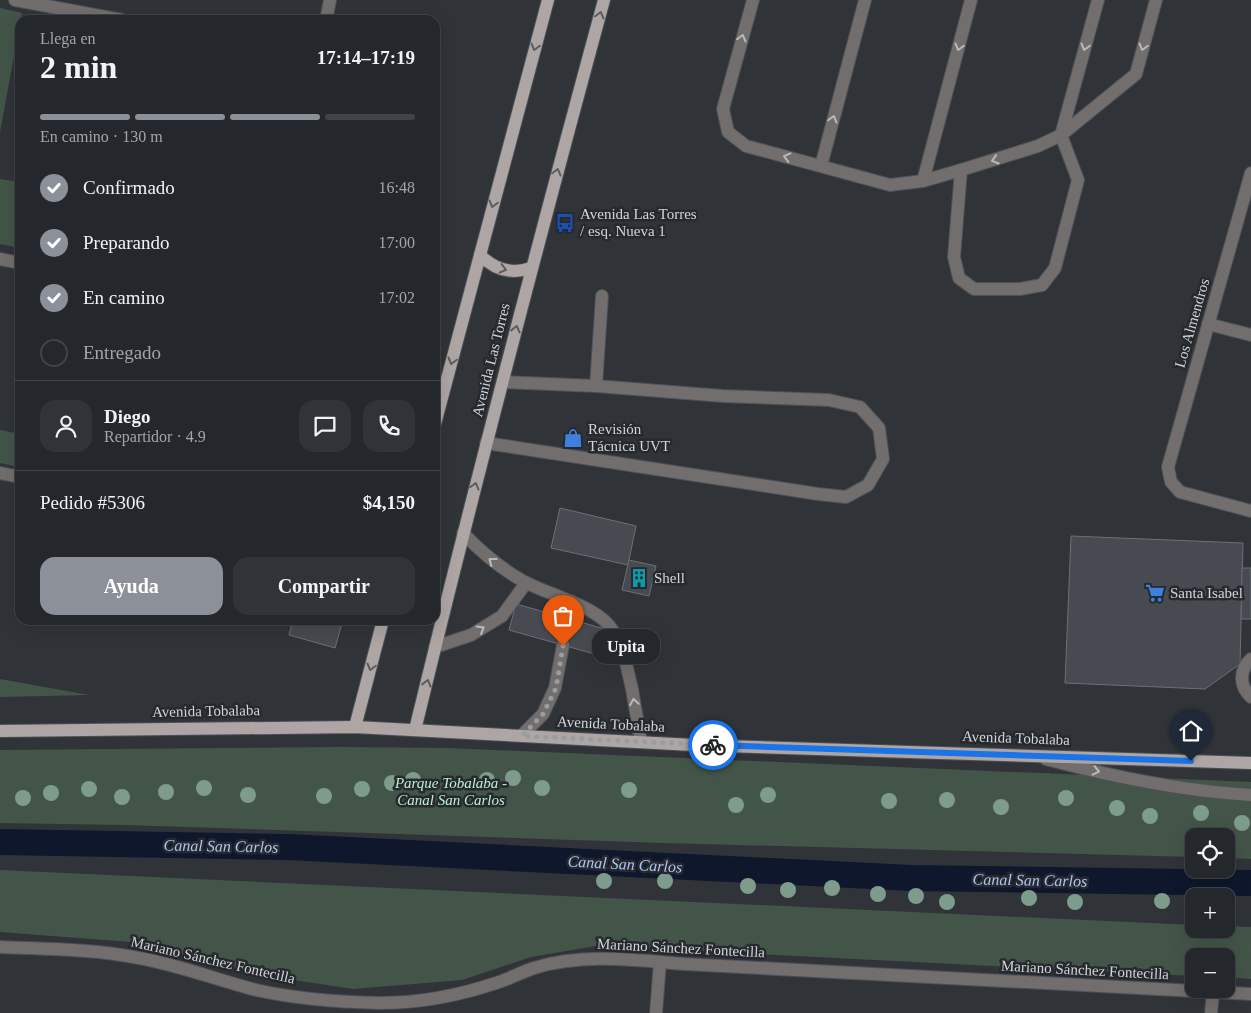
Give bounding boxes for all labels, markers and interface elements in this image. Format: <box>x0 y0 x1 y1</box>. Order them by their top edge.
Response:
one-way arrow <box>594 11 604 19</box>
text: Llega en <box>40 30 96 47</box>
one-way arrow <box>737 34 747 43</box>
one-way arrow <box>531 43 541 51</box>
one-way arrow <box>954 43 964 51</box>
one-way arrow <box>1080 43 1091 52</box>
one-way arrow <box>1138 43 1149 52</box>
text: 17:14–17:19 <box>317 47 415 68</box>
text: 2 min <box>40 49 117 85</box>
one-way arrow <box>828 116 838 124</box>
text: En camino · 130 m <box>40 128 163 145</box>
one-way arrow <box>783 153 791 163</box>
one-way arrow <box>991 154 999 164</box>
one-way arrow <box>551 167 562 176</box>
icon: check <box>40 174 68 202</box>
text: Confirmado <box>83 177 175 198</box>
text: 16:48 <box>379 179 415 196</box>
one-way arrow <box>489 200 499 208</box>
place label: Avenida Las Torres / esq. Nueva 1 <box>580 206 697 239</box>
bus stop icon: Avenida Las Torres / esq. Nueva 1 <box>554 212 576 234</box>
icon: check <box>40 229 68 257</box>
text: Preparando <box>83 232 170 253</box>
text: 17:00 <box>379 234 415 251</box>
one-way arrow <box>499 263 508 274</box>
street label: Los Almendros <box>1172 276 1212 369</box>
icon: check <box>40 284 68 312</box>
text: En camino <box>83 287 165 308</box>
text: 17:02 <box>379 289 415 306</box>
street label: Avenida Las Torres <box>469 301 513 419</box>
one-way arrow <box>510 324 521 333</box>
text: Entregado <box>83 342 161 363</box>
one-way arrow <box>447 357 457 365</box>
button: person <box>40 400 92 452</box>
button: chat <box>299 400 351 452</box>
button: phone <box>363 400 415 452</box>
text: Diego <box>104 406 150 427</box>
place label: Revisión Tácnica UVT <box>588 421 670 454</box>
shop icon: Revisión Tácnica UVT <box>562 427 584 449</box>
text: Repartidor · 4.9 <box>104 428 206 445</box>
one-way arrow <box>469 482 480 491</box>
text: Pedido #5306 <box>40 492 145 513</box>
text: $4,150 <box>363 492 415 513</box>
button: Ayuda <box>40 557 223 615</box>
button: Compartir <box>233 557 415 615</box>
one-way arrow <box>488 558 498 567</box>
building icon: Shell <box>628 567 650 589</box>
place label: Shell <box>654 570 685 586</box>
supermarket icon: Santa Isabel <box>1144 582 1166 604</box>
place label: Santa Isabel <box>1170 585 1243 601</box>
pin <box>542 595 584 646</box>
icon: bag <box>549 602 577 630</box>
one-way arrow <box>475 625 484 635</box>
callout: Upita <box>593 628 660 664</box>
text: Upita <box>607 638 645 655</box>
one-way arrow <box>366 663 377 672</box>
one-way arrow <box>421 679 431 687</box>
one-way arrow <box>630 698 640 707</box>
street label: Avenida Tobalaba <box>152 702 260 720</box>
pin <box>1170 710 1212 761</box>
street label: Avenida Tobalaba <box>557 713 666 735</box>
icon: home <box>1177 717 1205 745</box>
courier <box>688 720 738 770</box>
street label: Avenida Tobalaba <box>962 728 1071 748</box>
icon: bike <box>699 731 727 759</box>
one-way arrow <box>1091 766 1100 776</box>
park label: Parque Tobalaba - Canal San Carlos <box>394 775 507 808</box>
map controls <box>1185 828 1235 998</box>
button: locate <box>1185 828 1235 878</box>
water label: Canal San Carlos <box>164 837 278 855</box>
water label: Canal San Carlos <box>567 853 683 875</box>
water label: Canal San Carlos <box>973 871 1087 889</box>
button: + <box>1185 888 1235 938</box>
street label: Mariano Sánchez Fontecilla <box>129 933 297 987</box>
street label: Mariano Sánchez Fontecilla <box>597 936 766 960</box>
button: − <box>1185 948 1235 998</box>
street label: Mariano Sánchez Fontecilla <box>1001 958 1170 982</box>

